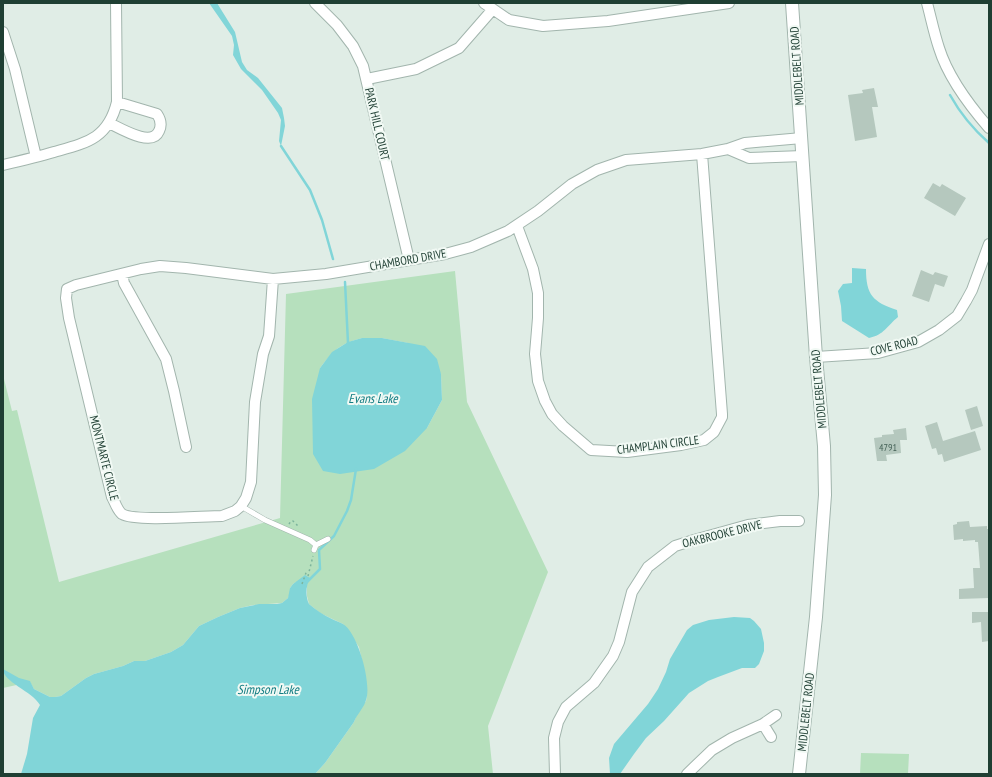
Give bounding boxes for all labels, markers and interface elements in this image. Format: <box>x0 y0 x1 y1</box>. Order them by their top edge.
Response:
street label: MIDDLEBELT ROAD <box>786 26 807 106</box>
street label: PARK HILL COURT <box>362 86 393 162</box>
street label: CHAMBORD DRIVE <box>368 245 447 274</box>
street label: COVE ROAD <box>869 332 919 359</box>
street label: MIDDLEBELT ROAD <box>808 349 829 429</box>
water label: Evans Lake <box>348 390 399 407</box>
street label: MONTMARTE CIRCLE <box>87 414 122 502</box>
street label: CHAMPLAIN CIRCLE <box>616 432 700 457</box>
house number: 4791 <box>879 441 897 454</box>
street label: OAKBROOKE DRIVE <box>681 516 763 551</box>
street label: MIDDLEBELT ROAD <box>794 672 817 752</box>
water label: Simpson Lake <box>237 681 300 698</box>

